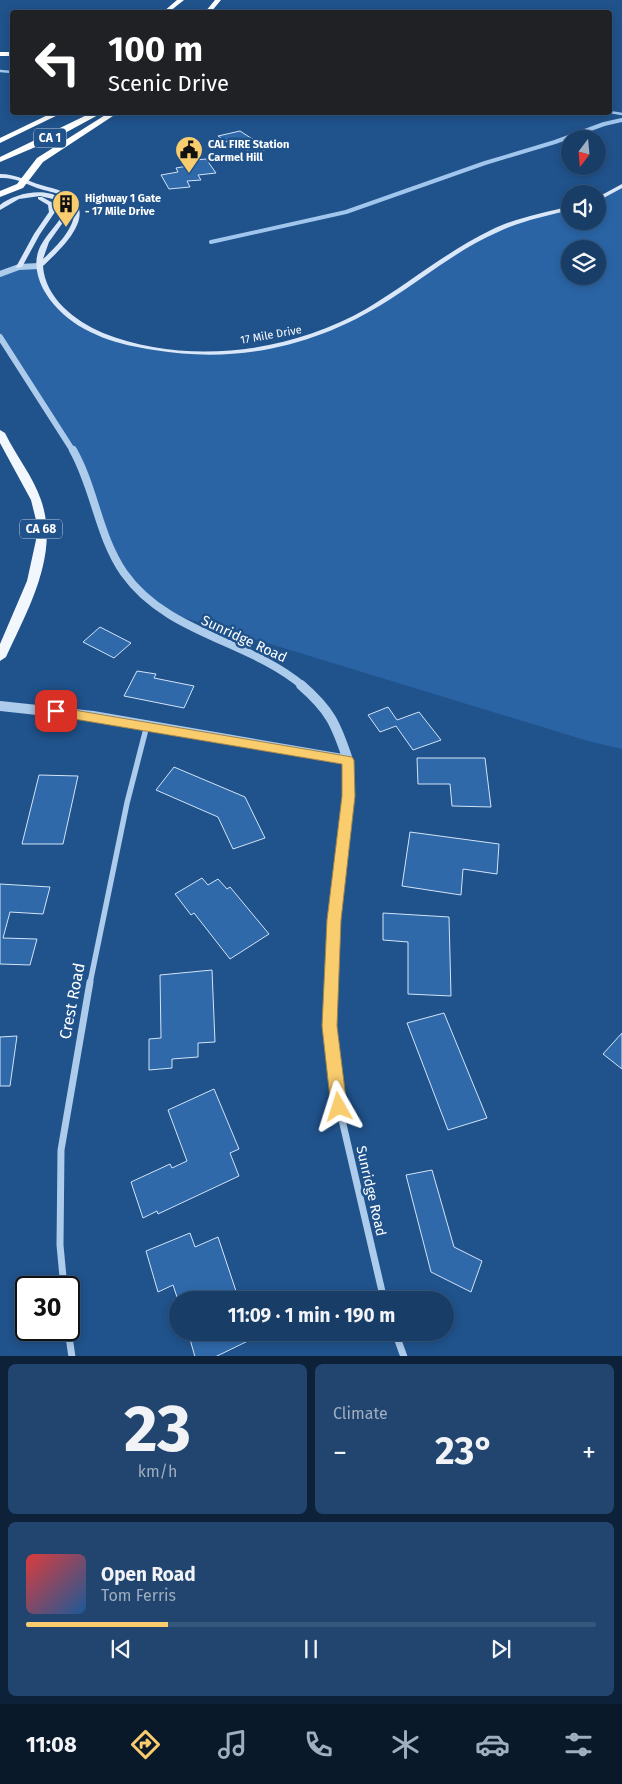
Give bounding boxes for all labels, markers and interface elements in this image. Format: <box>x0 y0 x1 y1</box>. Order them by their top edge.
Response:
text: 100 m <box>108 28 203 70</box>
icon: left <box>25 30 90 95</box>
text: Scenic Drive <box>108 70 229 97</box>
road number: CA 1 <box>34 128 66 148</box>
north arrow <box>561 130 606 175</box>
map controls <box>561 130 606 285</box>
public building icon: CAL FIRE Station Carmel Hill <box>174 135 204 174</box>
place label: CAL FIRE Station Carmel Hill <box>208 138 289 164</box>
button: sound <box>561 185 606 230</box>
building icon: Highway 1 Gate - 17 Mile Drive <box>51 189 81 228</box>
place label: Highway 1 Gate - 17 Mile Drive <box>85 192 161 218</box>
button: layers <box>561 240 606 285</box>
street label: 17 Mile Drive <box>239 323 303 347</box>
road number: CA 68 <box>20 520 62 538</box>
street label: Sunridge Road <box>199 612 289 666</box>
pin <box>35 690 77 732</box>
icon: arrive <box>42 697 70 725</box>
street label: Crest Road <box>55 961 89 1041</box>
position arrow <box>312 1080 364 1132</box>
street label: Sunridge Road <box>352 1144 390 1238</box>
speed limit sign: 30 <box>15 1276 80 1341</box>
text: 11:09 · 1 min · 190 m <box>228 1304 395 1327</box>
text: 23 <box>124 1390 191 1468</box>
text: Climate <box>333 1404 388 1423</box>
text: 23° <box>435 1428 494 1474</box>
text: − <box>333 1436 347 1469</box>
text: + <box>582 1436 596 1469</box>
text: km/h <box>138 1462 177 1481</box>
text: Open Road <box>101 1563 196 1586</box>
text: Tom Ferris <box>101 1586 176 1605</box>
icon: previous <box>107 1635 135 1663</box>
icon: pause <box>297 1635 325 1663</box>
icon: next <box>487 1635 515 1663</box>
icon: directions <box>128 1727 163 1762</box>
icon: music <box>215 1727 250 1762</box>
icon: phone <box>301 1727 336 1762</box>
icon: climate <box>388 1727 423 1762</box>
icon: car <box>475 1727 510 1762</box>
icon: filters <box>561 1727 596 1762</box>
text: 11:08 <box>26 1731 77 1758</box>

